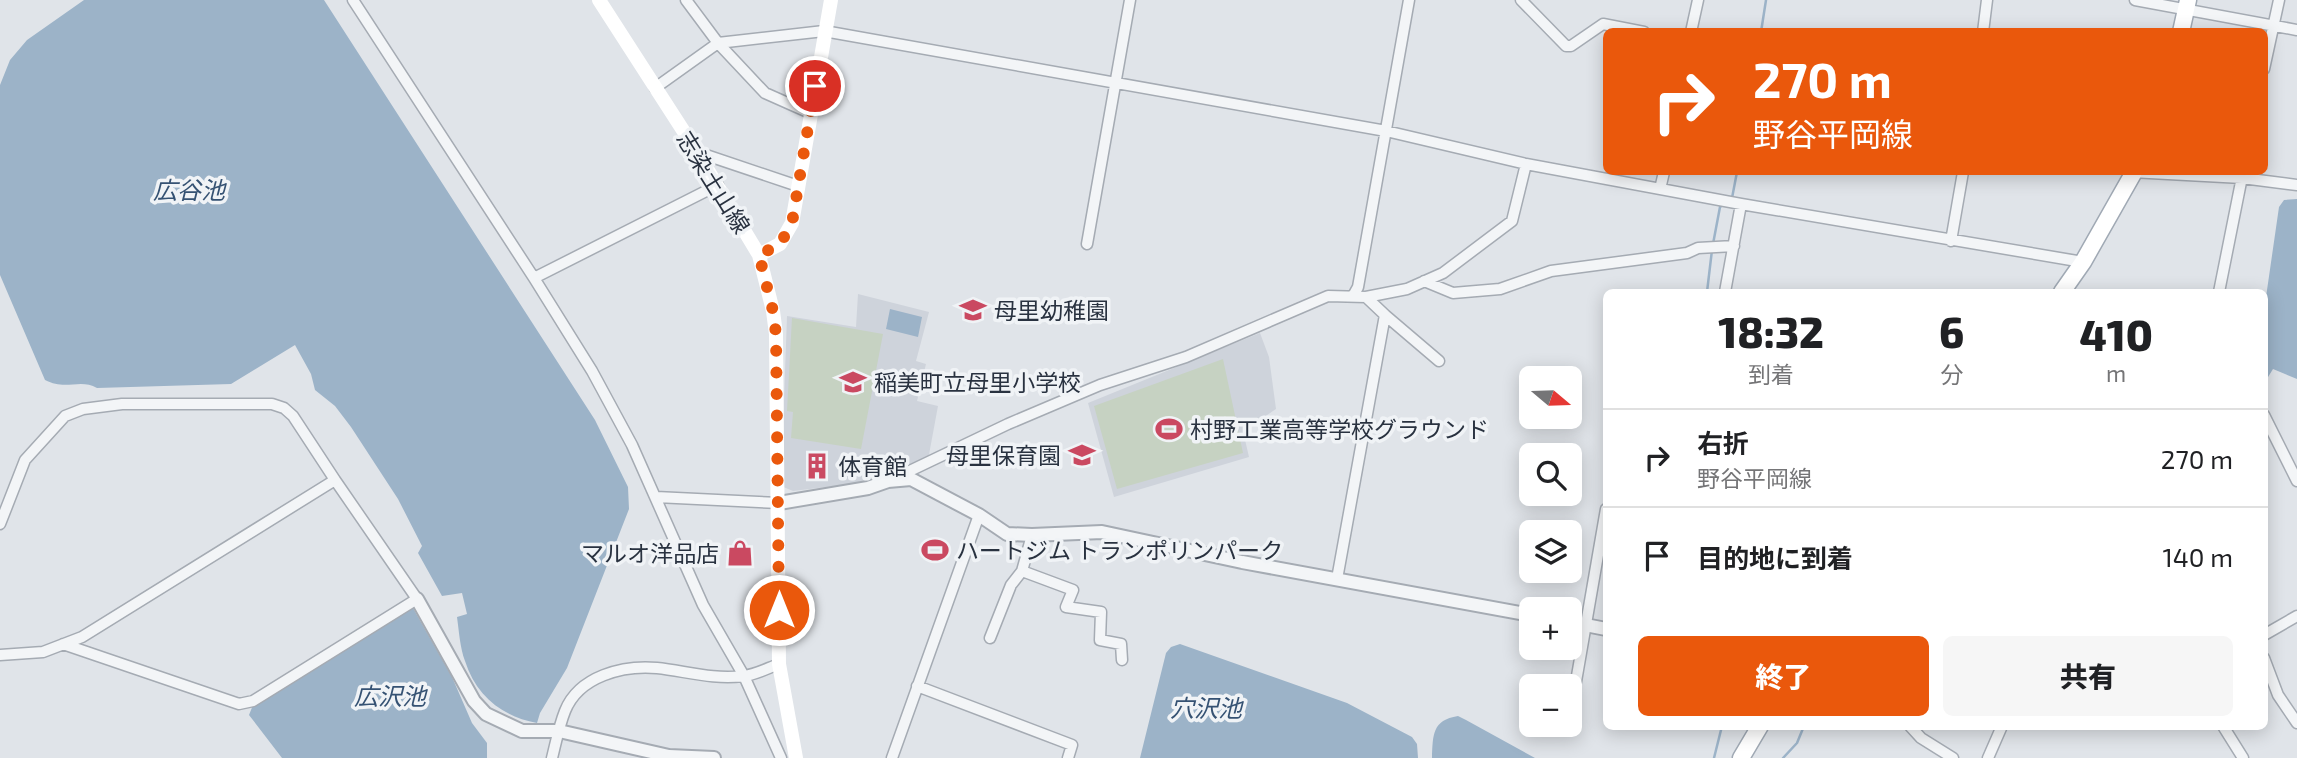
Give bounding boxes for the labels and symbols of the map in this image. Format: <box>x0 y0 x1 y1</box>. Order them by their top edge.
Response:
pin <box>785 56 845 116</box>
street label: 志染土山線 <box>672 126 756 238</box>
water label: 広谷池 <box>153 175 227 204</box>
school or university icon: 母里幼稚園 <box>958 295 988 325</box>
place label: 母里幼稚園 <box>994 296 1109 324</box>
north arrow <box>1519 366 1582 429</box>
school or university icon: 稲美町立母里小学校 <box>838 367 868 397</box>
place label: 稲美町立母里小学校 <box>874 368 1081 396</box>
sports icon: 村野工業高等学校グラウンド <box>1154 414 1184 444</box>
place label: 村野工業高等学校グラウンド <box>1190 415 1489 443</box>
school or university icon: 母里保育園 <box>1067 440 1097 470</box>
place label: 母里保育園 <box>946 441 1061 469</box>
building icon: 体育館 <box>802 451 832 481</box>
place label: 体育館 <box>838 452 907 480</box>
sports icon: ハートジム トランポリンパーク <box>920 535 950 565</box>
place label: ハートジム トランポリンパーク <box>956 536 1283 564</box>
shop icon: マルオ洋品店 <box>725 538 755 568</box>
place label: マルオ洋品店 <box>581 539 719 567</box>
position arrow <box>742 573 816 647</box>
water label: 広沢池 <box>354 681 428 710</box>
water label: 穴沢池 <box>1170 693 1244 722</box>

